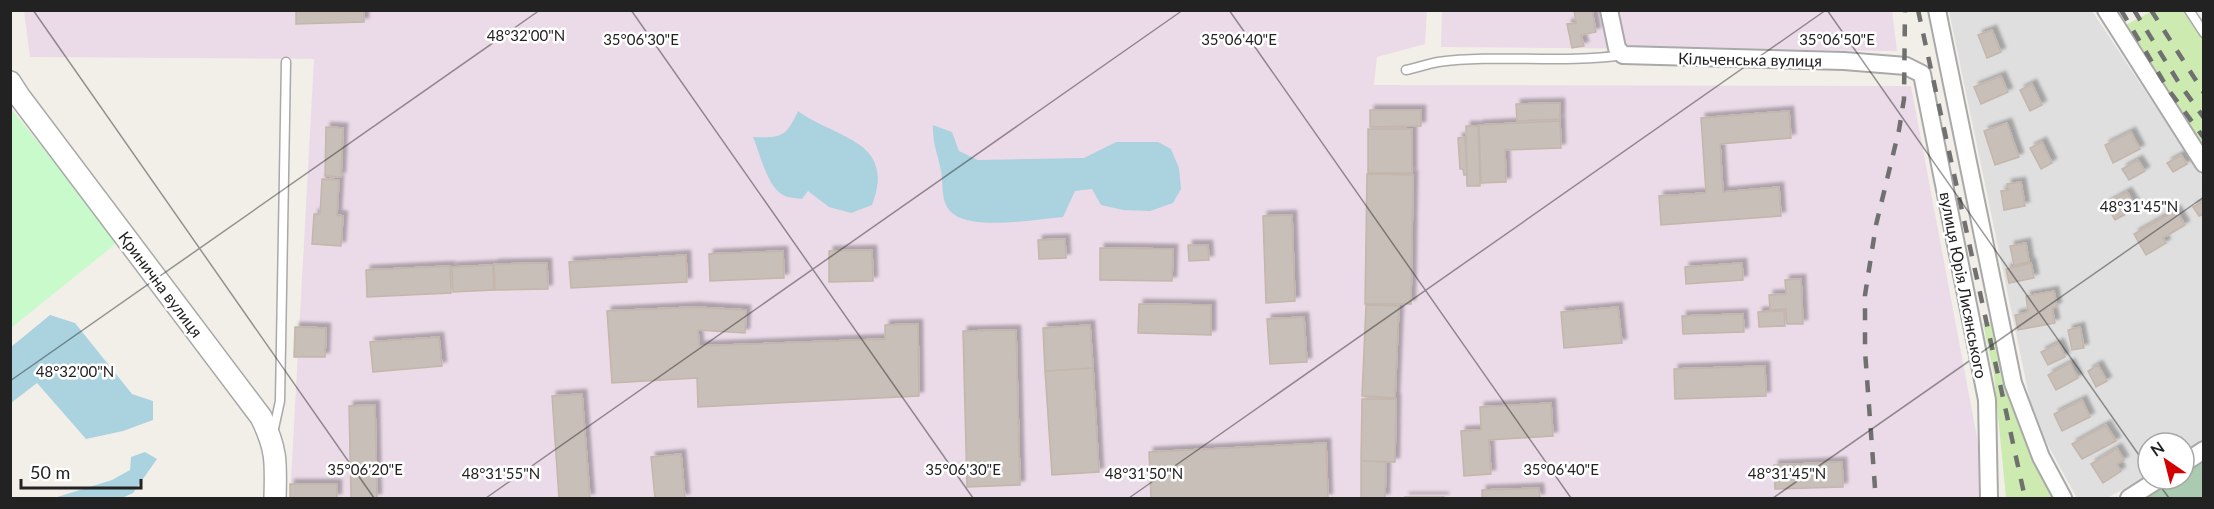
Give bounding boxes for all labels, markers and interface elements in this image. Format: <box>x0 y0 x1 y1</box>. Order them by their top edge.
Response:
text: 48°32'00"N <box>487 26 565 44</box>
text: 35°06'30"E <box>603 30 679 48</box>
text: 35°06'40"E <box>1201 30 1277 48</box>
text: 35°06'50"E <box>1799 30 1875 48</box>
street label: Кільченська вулиця <box>1678 48 1822 70</box>
street label: вулиця Юрія Лисянського <box>1937 190 1991 380</box>
text: 48°31'45"N <box>2100 197 2178 215</box>
street label: Кринична вулиця <box>115 227 207 341</box>
text: 48°32'00"N <box>36 362 114 380</box>
north arrow <box>2136 431 2196 491</box>
text: N <box>2147 437 2168 460</box>
scale bar <box>21 452 141 490</box>
text: 35°06'20"E <box>327 460 403 478</box>
text: 35°06'30"E <box>925 460 1001 478</box>
text: 35°06'40"E <box>1523 460 1599 478</box>
text: 50 m <box>30 461 70 483</box>
text: 48°31'55"N <box>462 464 540 482</box>
text: 48°31'50"N <box>1105 464 1183 482</box>
text: 48°31'45"N <box>1748 464 1826 482</box>

